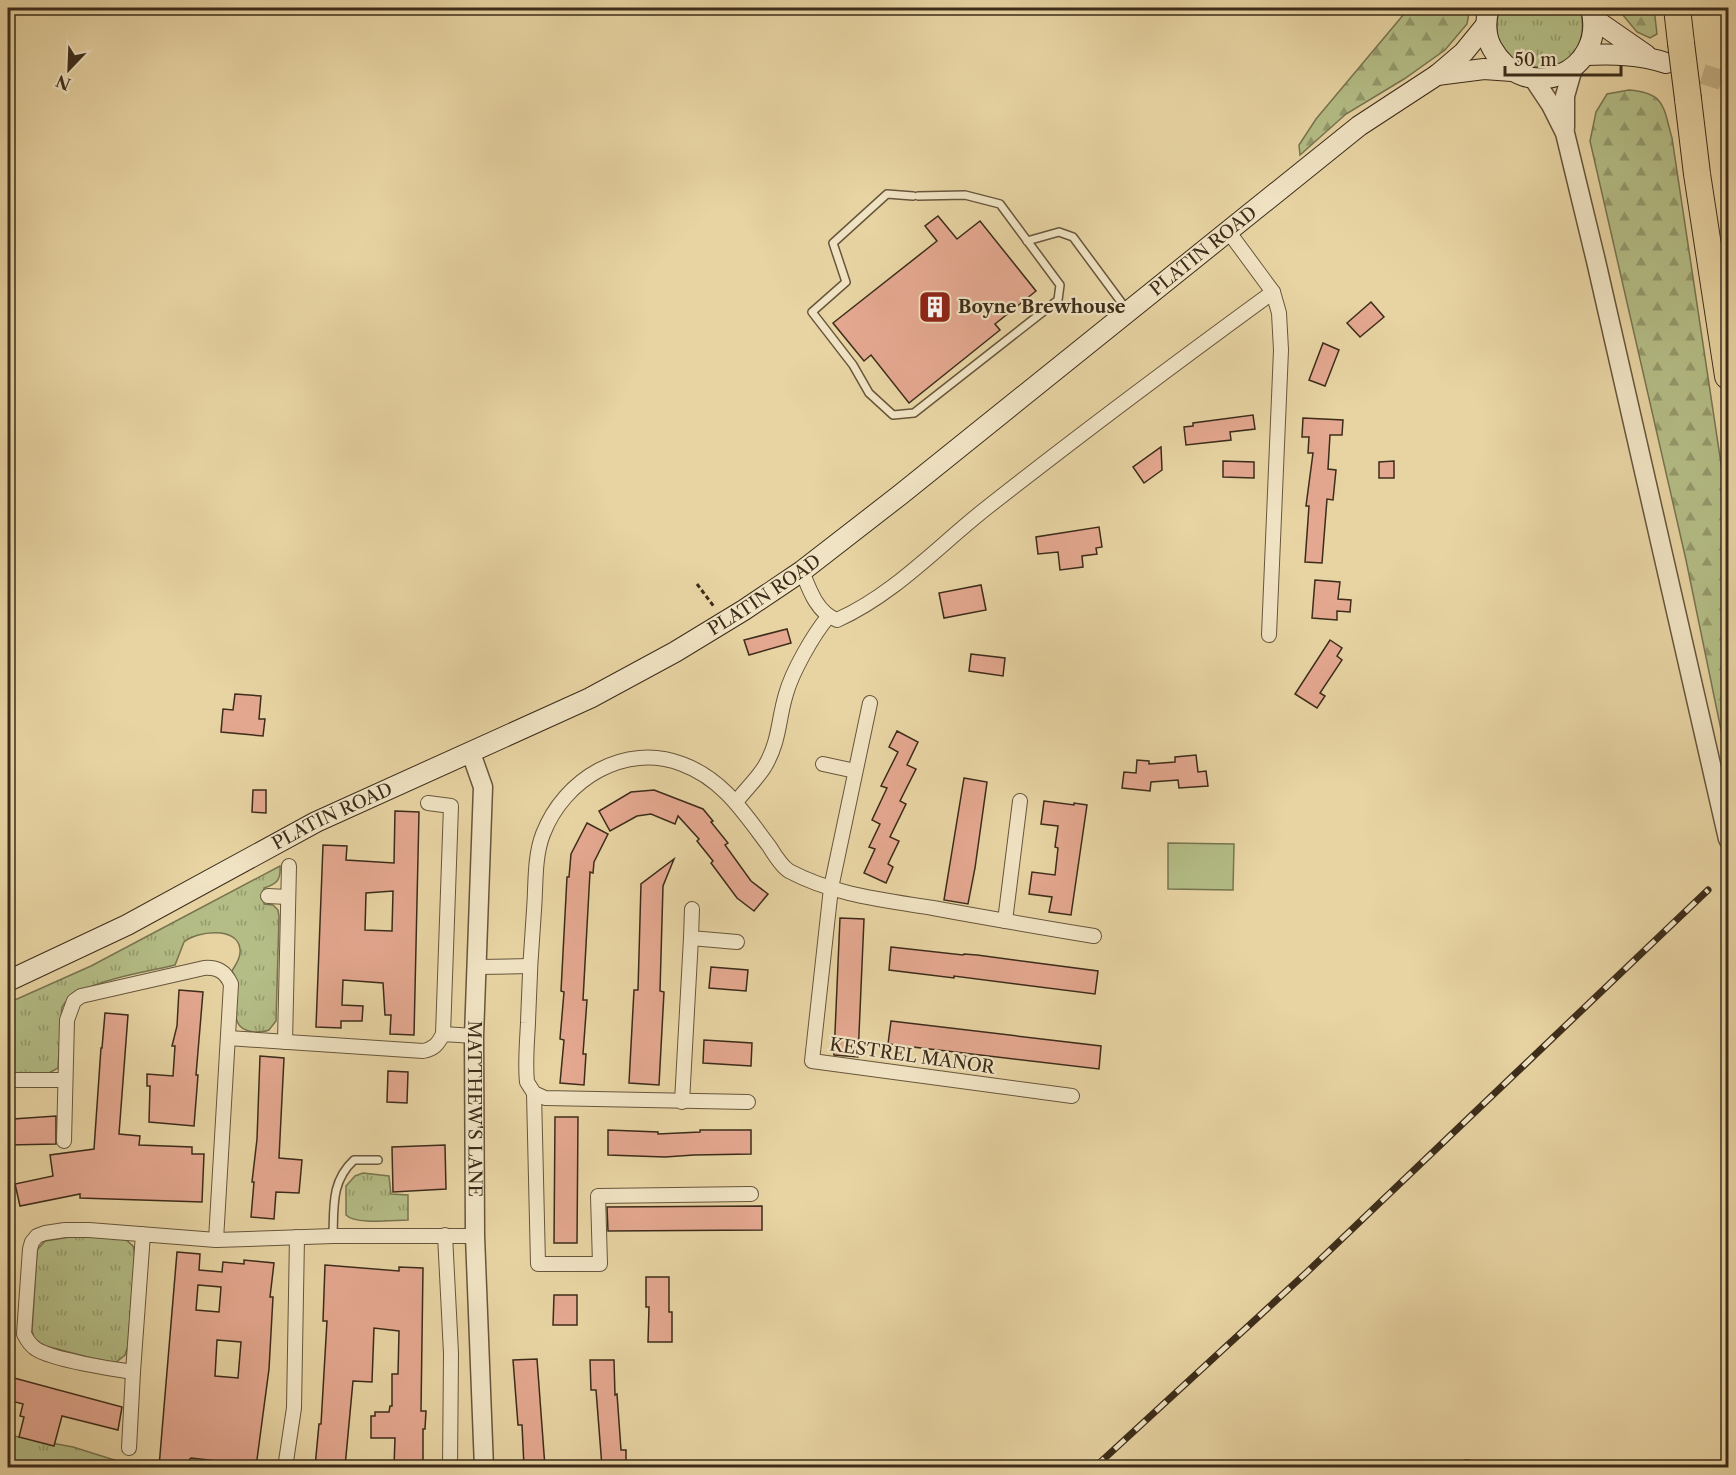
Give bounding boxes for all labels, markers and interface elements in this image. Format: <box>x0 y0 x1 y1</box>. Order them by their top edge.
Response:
north arrow <box>39 39 99 99</box>
scale bar <box>1505 39 1620 77</box>
text: 50 m <box>1514 49 1557 71</box>
text: N <box>53 71 73 95</box>
street label: PLATIN ROAD <box>1145 202 1261 301</box>
building icon: Boyne Brewhouse <box>917 289 953 325</box>
place label: Boyne Brewhouse <box>958 296 1126 318</box>
street label: PLATIN ROAD <box>704 550 825 640</box>
street label: PLATIN ROAD <box>268 778 396 855</box>
street label: MATTHEW'S LANE <box>463 1020 486 1197</box>
street label: KESTREL MANOR <box>828 1034 997 1079</box>

